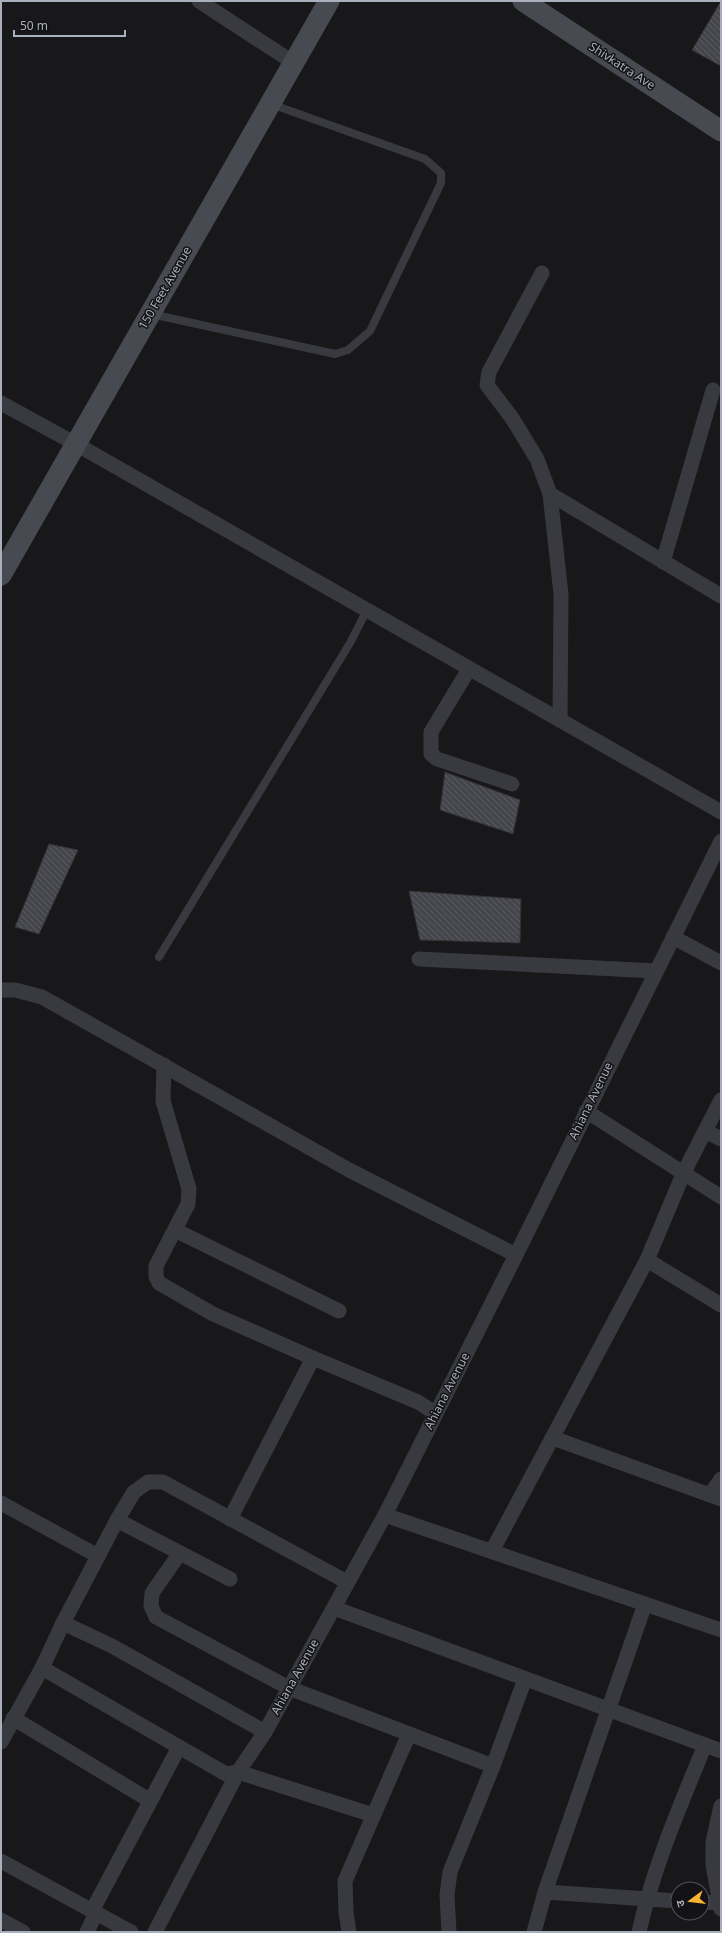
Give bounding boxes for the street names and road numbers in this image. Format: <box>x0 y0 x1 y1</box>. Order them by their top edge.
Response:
street label: Shivkatra Ave <box>586 38 659 93</box>
street label: 150 Feet Avenue <box>134 243 195 332</box>
street label: Ahiana Avenue <box>564 1059 617 1142</box>
street label: Ahiana Avenue <box>420 1349 473 1432</box>
street label: Ahiana Avenue <box>267 1636 323 1718</box>

